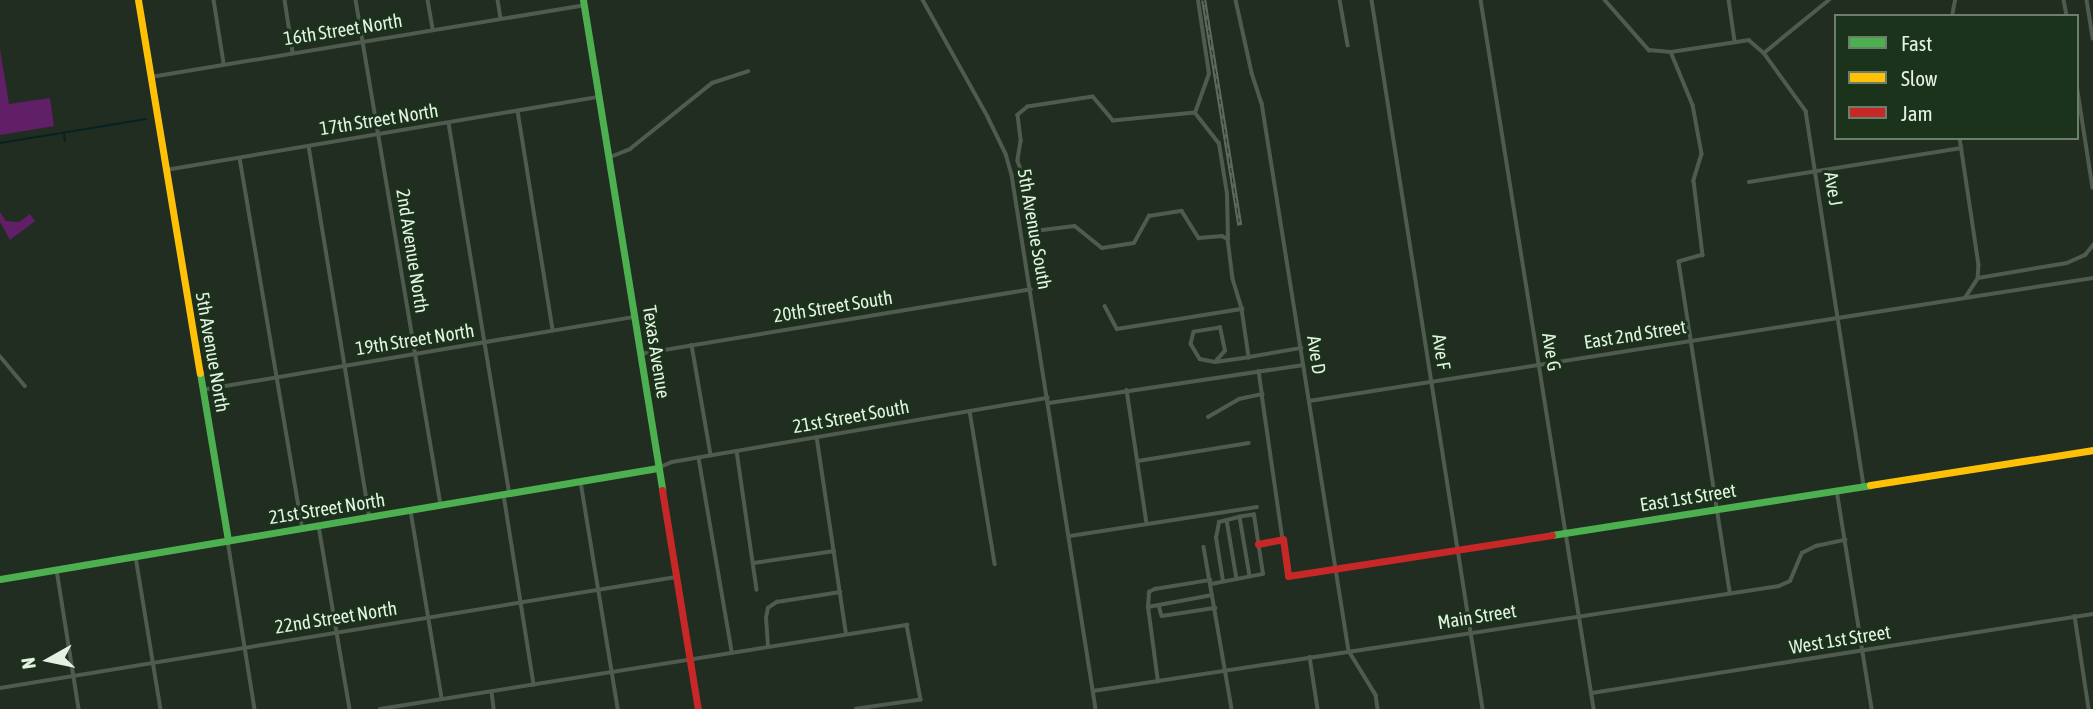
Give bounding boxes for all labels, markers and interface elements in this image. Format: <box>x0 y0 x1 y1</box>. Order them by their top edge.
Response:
street label: 16th Street North <box>282 9 404 51</box>
legend <box>1834 14 2079 140</box>
text: Fast <box>1901 31 1932 55</box>
text: Slow <box>1901 66 1937 90</box>
street label: 17th Street North <box>318 99 440 141</box>
text: Jam <box>1901 101 1933 125</box>
street label: 5th Avenue South <box>1012 167 1056 291</box>
street label: Ave J <box>1819 170 1847 208</box>
street label: 2nd Avenue North <box>391 187 433 315</box>
street label: 20th Street South <box>772 286 894 328</box>
street label: 5th Avenue North <box>190 290 234 414</box>
street label: Texas Avenue <box>637 304 675 400</box>
street label: East 2nd Street <box>1582 316 1688 354</box>
street label: 19th Street North <box>354 319 476 361</box>
street label: Ave G <box>1537 331 1565 373</box>
street label: Ave F <box>1427 333 1455 371</box>
street label: Ave D <box>1302 334 1330 376</box>
street label: 21st Street South <box>791 396 911 438</box>
street label: East 1st Street <box>1638 479 1738 517</box>
street label: 21st Street North <box>267 489 387 529</box>
street label: 22nd Street North <box>273 597 399 639</box>
street label: Main Street <box>1436 600 1518 634</box>
street label: West 1st Street <box>1788 621 1892 659</box>
north arrow <box>14 625 84 695</box>
text: N <box>17 656 40 671</box>

